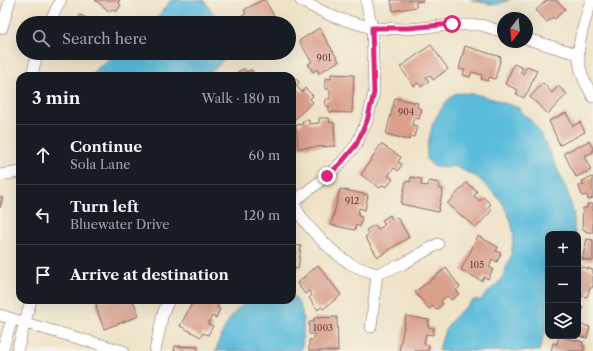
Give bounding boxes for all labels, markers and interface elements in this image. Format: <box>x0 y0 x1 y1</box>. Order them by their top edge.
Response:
north arrow <box>497 12 533 48</box>
route start <box>443 15 461 33</box>
search box <box>16 16 296 60</box>
icon: search <box>30 27 52 49</box>
text: Search here <box>62 29 147 48</box>
house number: 901 <box>317 52 332 63</box>
text: 3 min <box>32 88 81 108</box>
text: Walk · 180 m <box>201 90 280 106</box>
house number: 904 <box>398 106 414 117</box>
text: Continue <box>70 137 142 156</box>
icon: ahead <box>32 144 54 166</box>
text: 60 m <box>249 147 280 163</box>
text: Sola Lane <box>70 156 131 172</box>
route end <box>318 167 336 185</box>
house number: 912 <box>345 195 359 206</box>
text: Turn left <box>70 197 139 216</box>
icon: left <box>32 204 54 226</box>
text: 120 m <box>243 207 280 223</box>
text: Bluewater Drive <box>70 216 170 232</box>
map controls <box>545 231 581 339</box>
button: + <box>545 231 581 267</box>
house number: 105 <box>470 259 484 270</box>
icon: arrive <box>32 264 54 286</box>
text: Arrive at destination <box>70 265 229 284</box>
button: − <box>545 267 581 303</box>
button: layers <box>545 303 581 339</box>
house number: 1003 <box>313 322 333 333</box>

